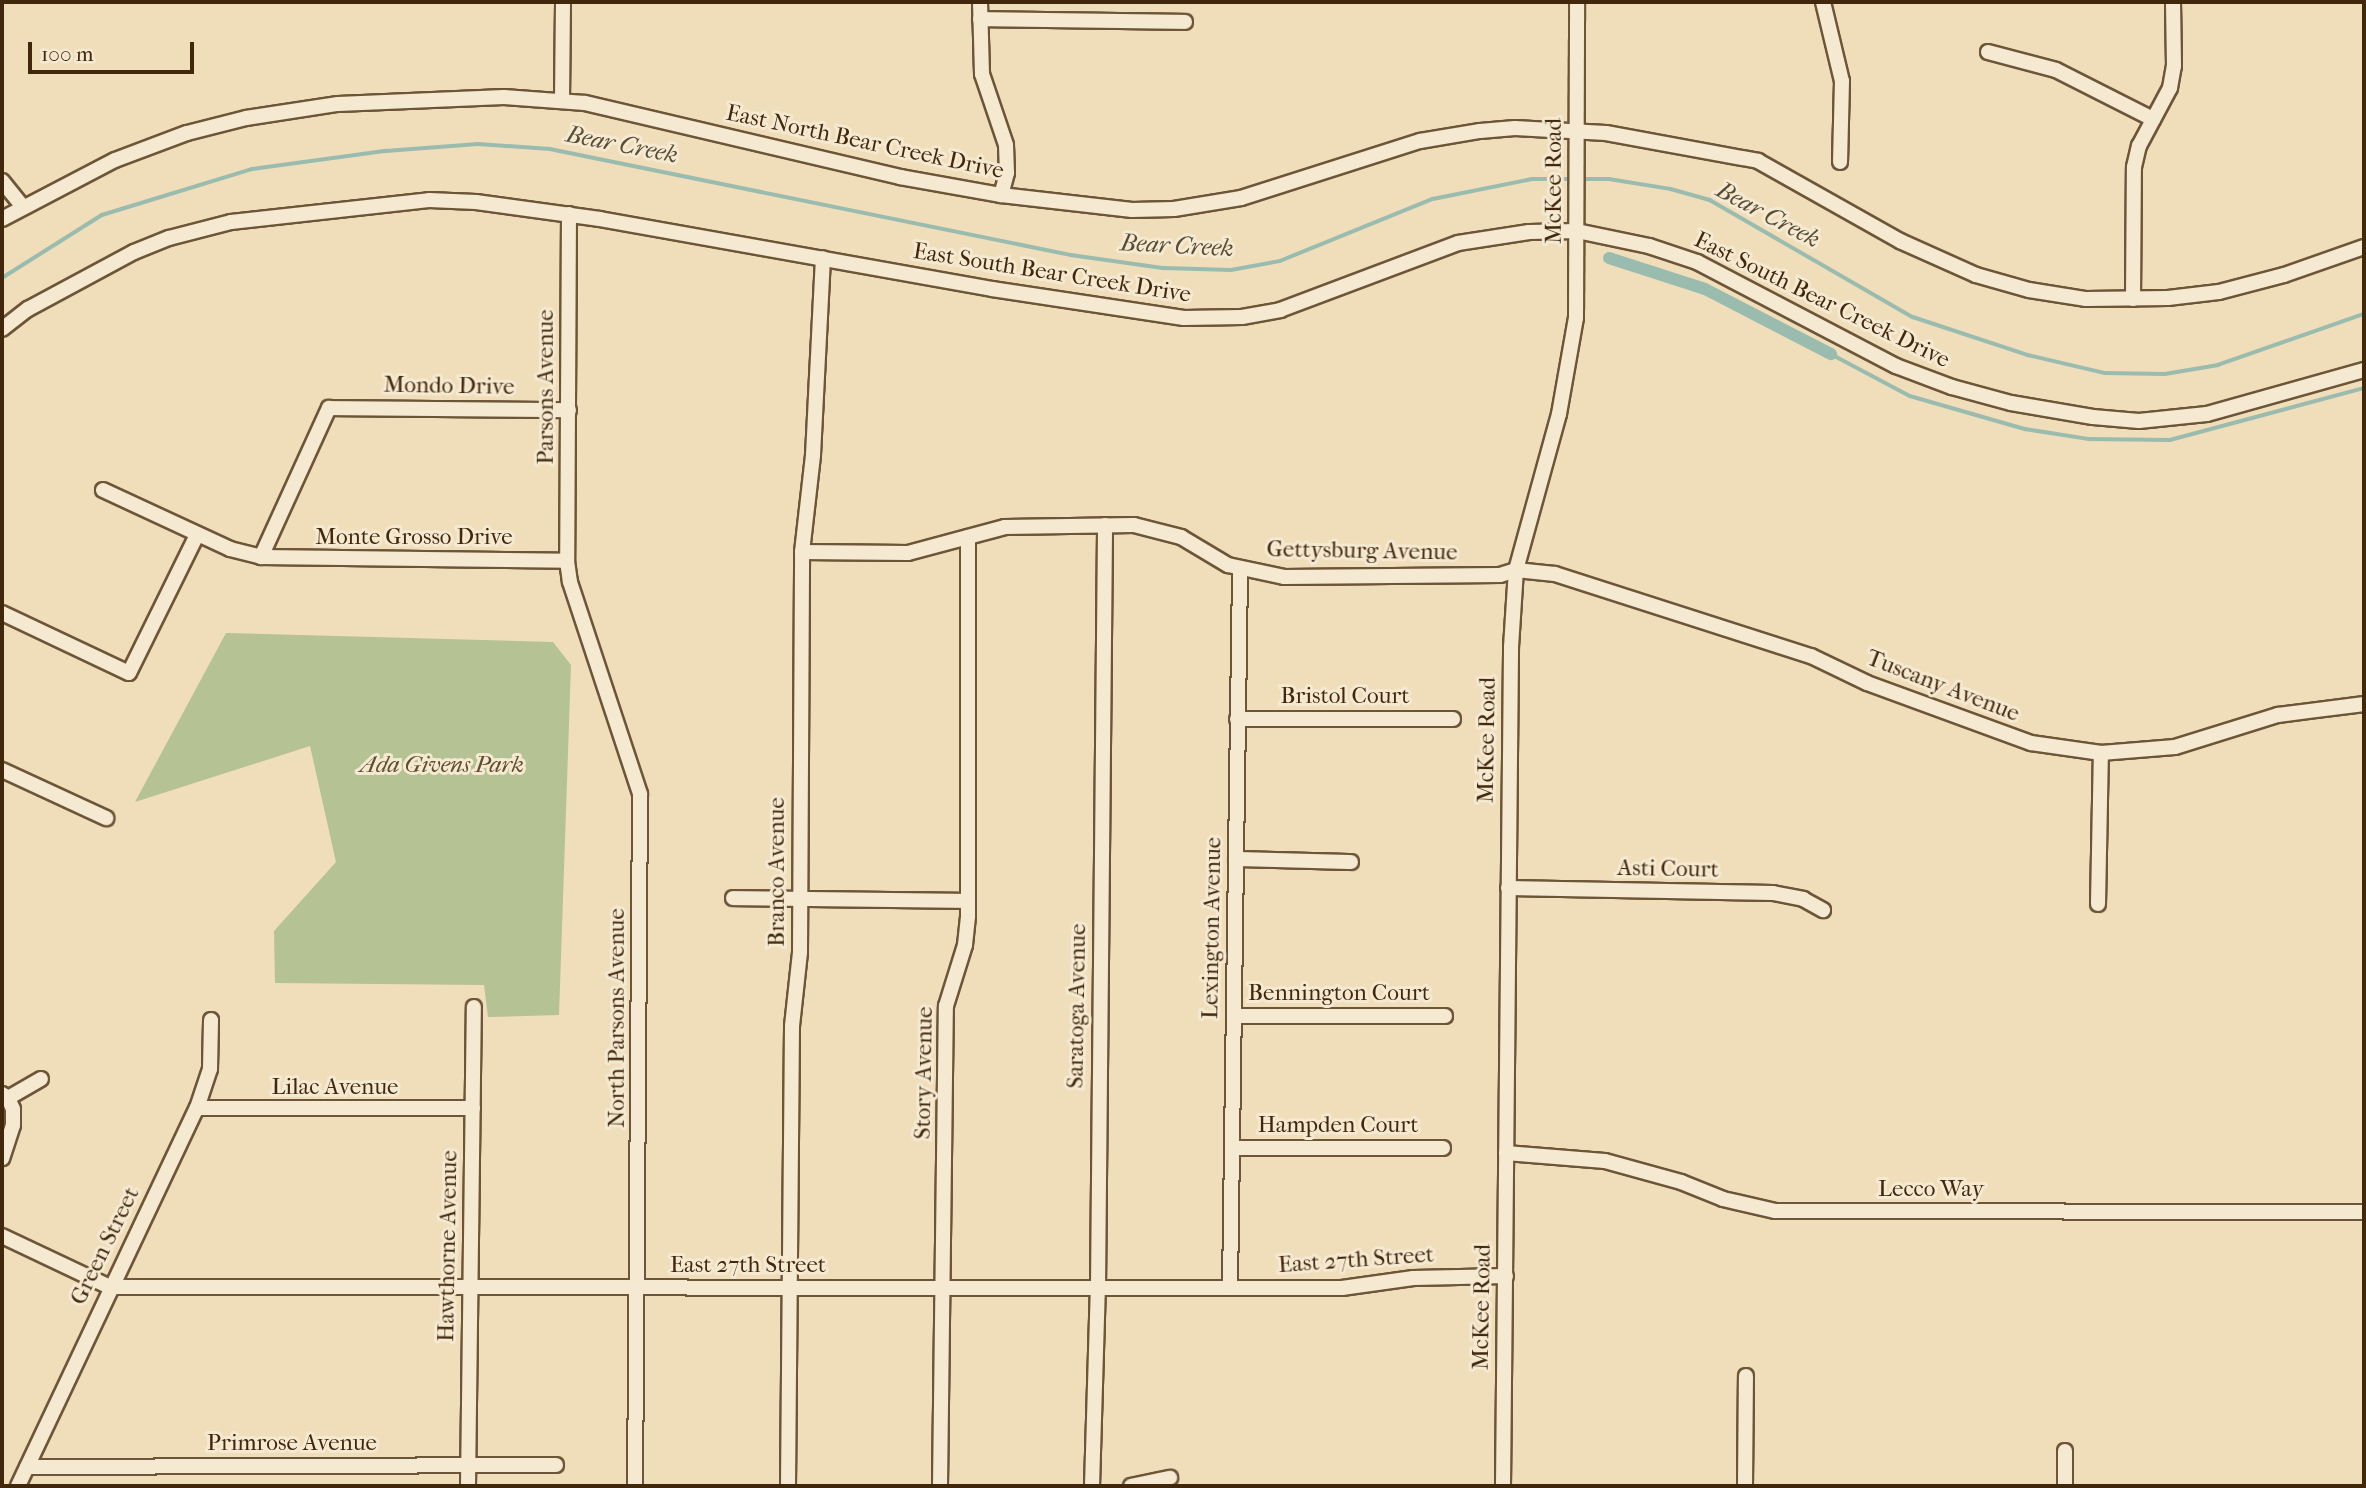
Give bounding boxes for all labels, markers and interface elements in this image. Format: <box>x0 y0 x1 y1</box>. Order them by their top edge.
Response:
scale bar <box>32 28 198 72</box>
text: 100 m <box>41 42 94 66</box>
street label: East North Bear Creek Drive <box>724 99 1006 185</box>
street label: McKee Road <box>1540 118 1568 244</box>
water label: Bear Creek <box>564 120 680 170</box>
water label: Bear Creek <box>1711 176 1825 254</box>
street label: East South Bear Creek Drive <box>1690 226 1954 374</box>
water label: Bear Creek <box>1120 229 1234 263</box>
street label: East South Bear Creek Drive <box>911 237 1193 309</box>
street label: Parsons Avenue <box>532 309 560 465</box>
street label: Mondo Drive <box>383 371 515 401</box>
street label: Monte Grosso Drive <box>315 523 513 551</box>
street label: Gettysburg Avenue <box>1266 536 1458 566</box>
street label: Tuscany Avenue <box>1863 644 2023 728</box>
street label: McKee Road <box>1472 677 1502 803</box>
street label: Bristol Court <box>1280 682 1410 710</box>
park label: Ada Givens Park <box>360 751 524 779</box>
street label: Branco Avenue <box>763 797 791 947</box>
street label: Lexington Avenue <box>1197 837 1227 1019</box>
street label: Asti Court <box>1617 854 1719 884</box>
street label: North Parsons Avenue <box>603 908 631 1128</box>
street label: Saratoga Avenue <box>1062 923 1092 1089</box>
street label: Bennington Court <box>1248 979 1430 1007</box>
street label: Story Avenue <box>909 1006 939 1140</box>
street label: Lilac Avenue <box>272 1073 398 1101</box>
street label: Hampden Court <box>1258 1111 1418 1139</box>
street label: Hawthorne Avenue <box>433 1150 463 1342</box>
street label: Lecco Way <box>1878 1175 1984 1203</box>
street label: Green Street <box>65 1183 145 1309</box>
street label: East 27th Street <box>1277 1241 1435 1279</box>
street label: McKee Road <box>1467 1244 1497 1370</box>
street label: East 27th Street <box>670 1251 826 1279</box>
street label: Primrose Avenue <box>207 1429 377 1457</box>

